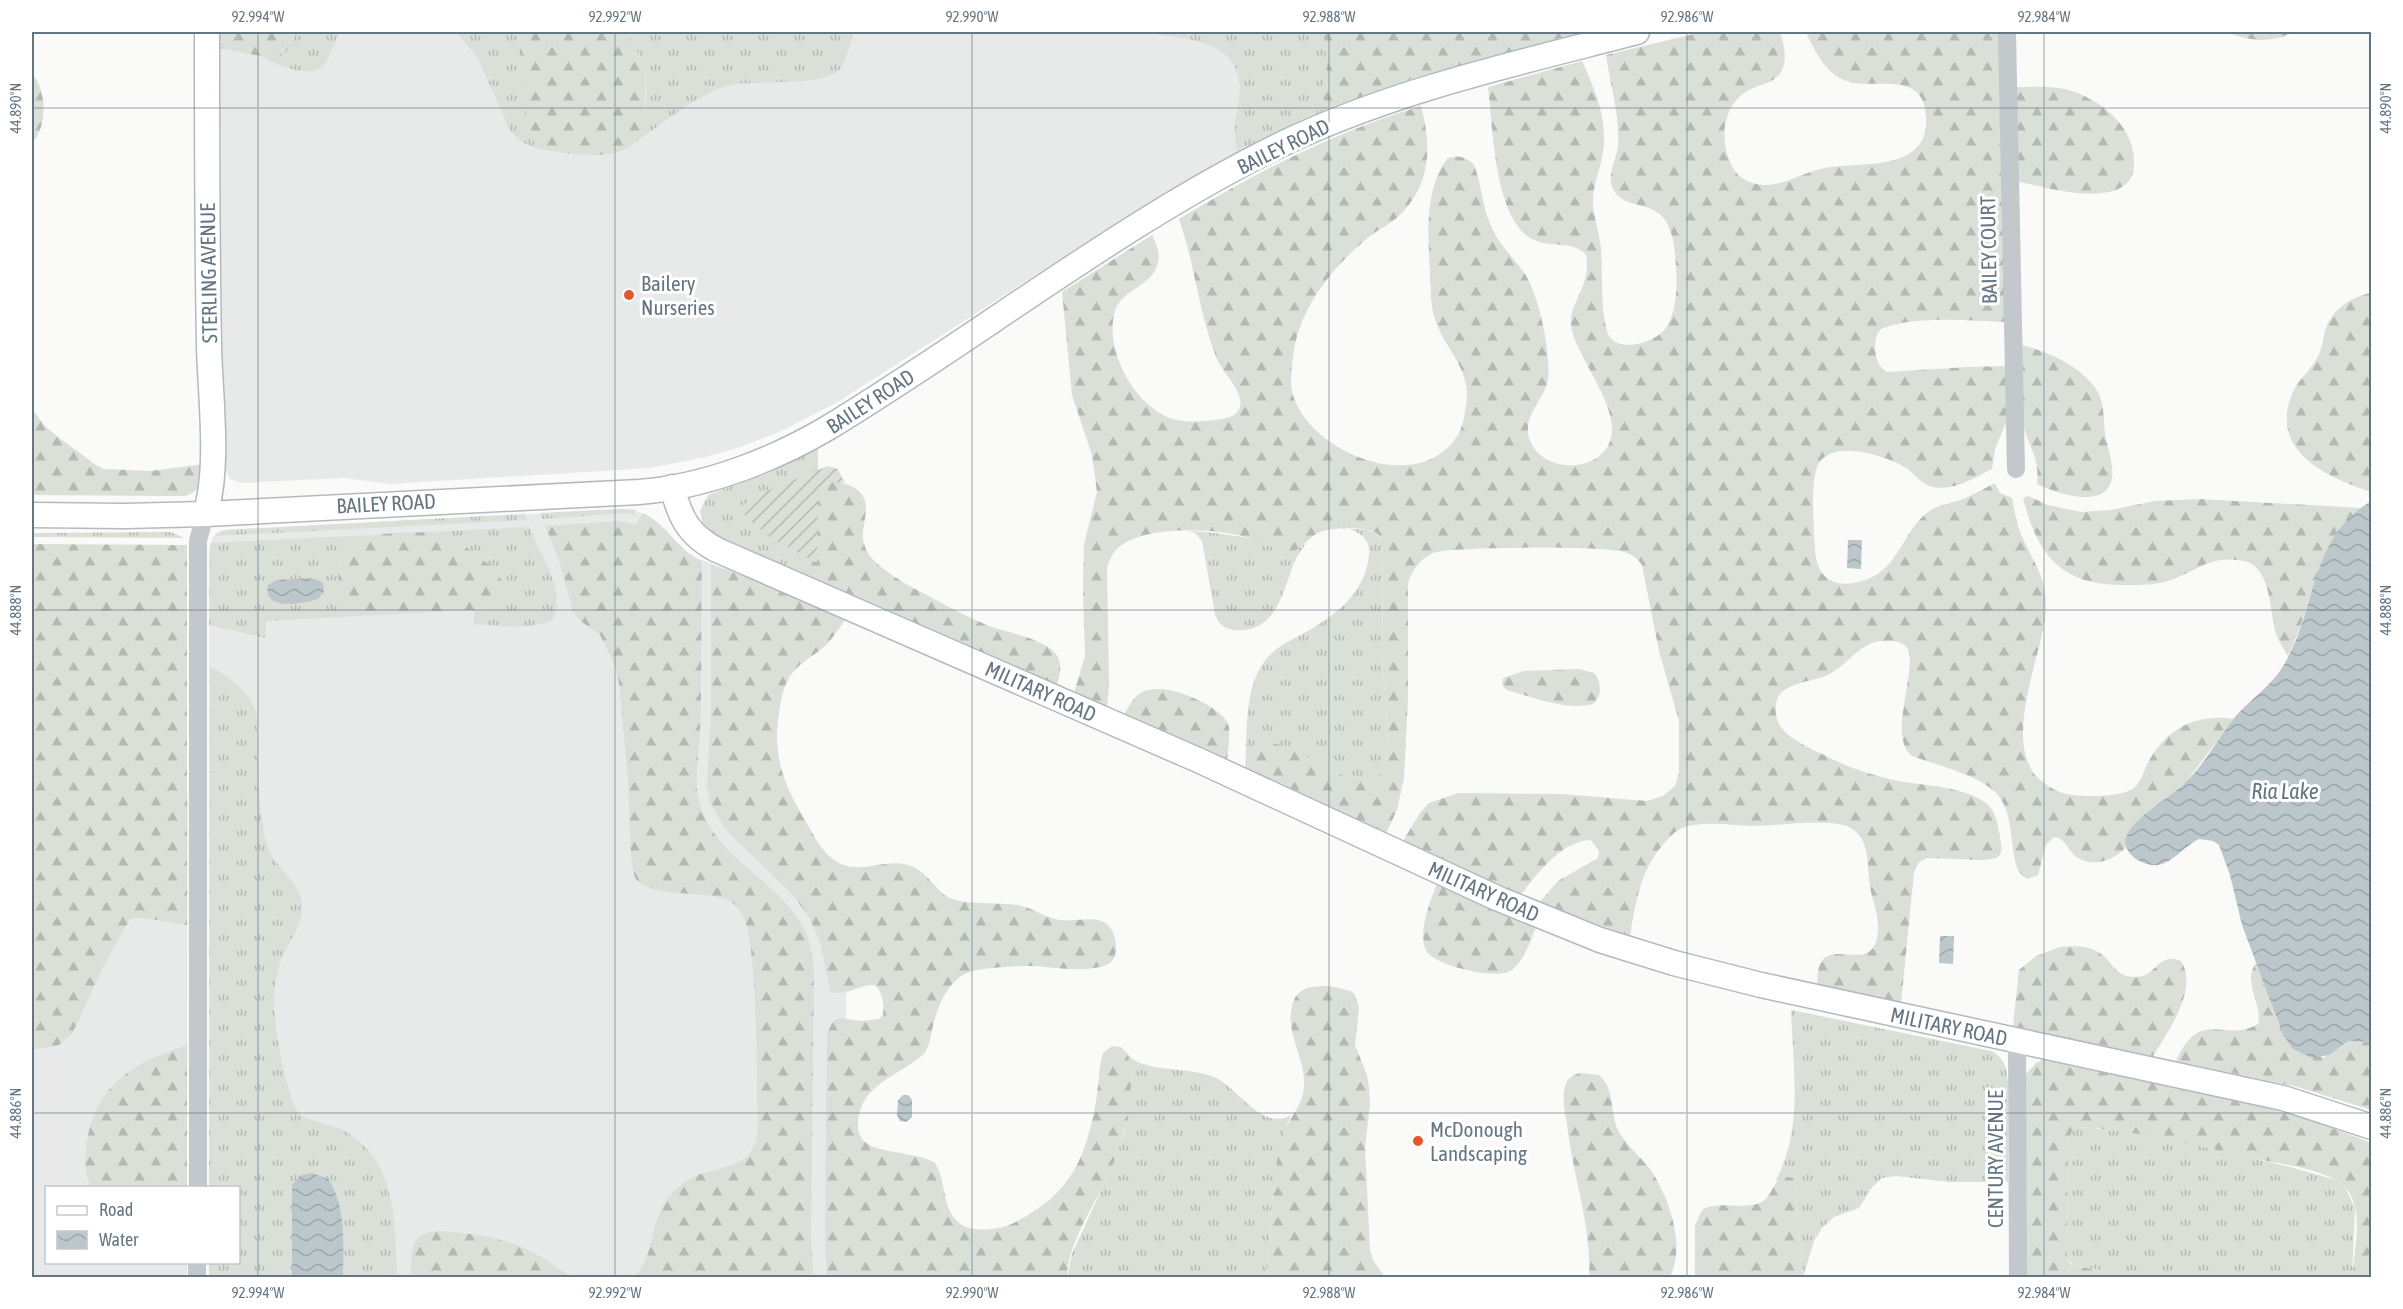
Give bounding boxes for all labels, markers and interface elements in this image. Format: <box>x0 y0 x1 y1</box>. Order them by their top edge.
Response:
text: 92.994°W <box>232 8 285 25</box>
text: 92.992°W <box>589 8 642 25</box>
text: 92.990°W <box>946 8 999 25</box>
text: 92.988°W <box>1303 8 1356 25</box>
text: 92.986°W <box>1661 8 1714 25</box>
text: 92.984°W <box>2018 8 2071 25</box>
text: 44.890°N <box>7 83 24 133</box>
text: 44.890°N <box>2377 83 2394 133</box>
street label: BAILEY ROAD <box>1233 113 1333 179</box>
street label: BAILEY COURT <box>1975 196 2001 304</box>
street label: STERLING AVENUE <box>195 203 221 343</box>
place label: Bailery Nurseries <box>641 271 715 319</box>
marker: Bailery Nurseries <box>622 288 636 302</box>
street label: BAILEY ROAD <box>822 364 918 438</box>
street label: BAILEY ROAD <box>336 488 436 518</box>
text: 44.888°N <box>7 585 24 635</box>
text: 44.888°N <box>2377 585 2394 635</box>
street label: MILITARY ROAD <box>982 656 1100 726</box>
water label: Ria Lake <box>2251 778 2319 804</box>
street label: MILITARY ROAD <box>1425 856 1543 926</box>
street label: MILITARY ROAD <box>1888 1002 2010 1050</box>
text: 44.886°N <box>7 1088 24 1138</box>
text: 44.886°N <box>2377 1088 2394 1138</box>
street label: CENTURY AVENUE <box>1983 1090 2007 1228</box>
place label: McDonough Landscaping <box>1430 1117 1527 1165</box>
marker: McDonough Landscaping <box>1411 1134 1425 1148</box>
legend <box>45 1186 240 1264</box>
text: Road <box>99 1199 133 1220</box>
text: Water <box>99 1229 139 1250</box>
text: 92.994°W <box>232 1284 285 1301</box>
text: 92.992°W <box>589 1284 642 1301</box>
text: 92.990°W <box>946 1284 999 1301</box>
text: 92.988°W <box>1303 1284 1356 1301</box>
text: 92.986°W <box>1661 1284 1714 1301</box>
text: 92.984°W <box>2018 1284 2071 1301</box>

